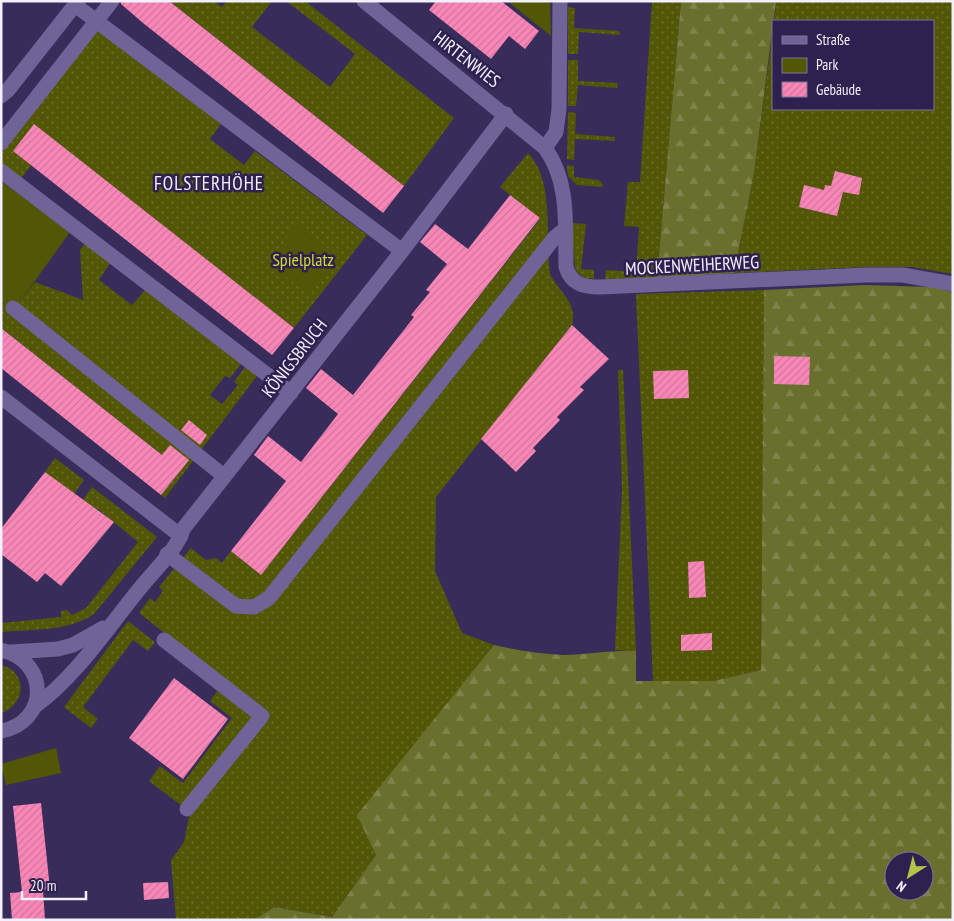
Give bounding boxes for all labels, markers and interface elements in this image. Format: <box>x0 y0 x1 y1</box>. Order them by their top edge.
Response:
legend <box>772 20 934 110</box>
street label: HIRTENWIES <box>429 26 505 92</box>
text: Straße <box>816 30 850 49</box>
text: Park <box>816 55 838 74</box>
text: Gebäude <box>816 80 861 99</box>
district label: FOLSTERHÖHE <box>154 171 264 195</box>
park label: Spielplatz <box>272 248 334 271</box>
street label: MOCKENWEIHERWEG <box>624 250 760 280</box>
street label: KÖNIGSBRUCH <box>256 314 332 402</box>
north arrow <box>884 851 934 901</box>
scale bar <box>22 868 86 900</box>
text: 20 m <box>30 876 56 895</box>
text: N <box>893 877 910 896</box>

